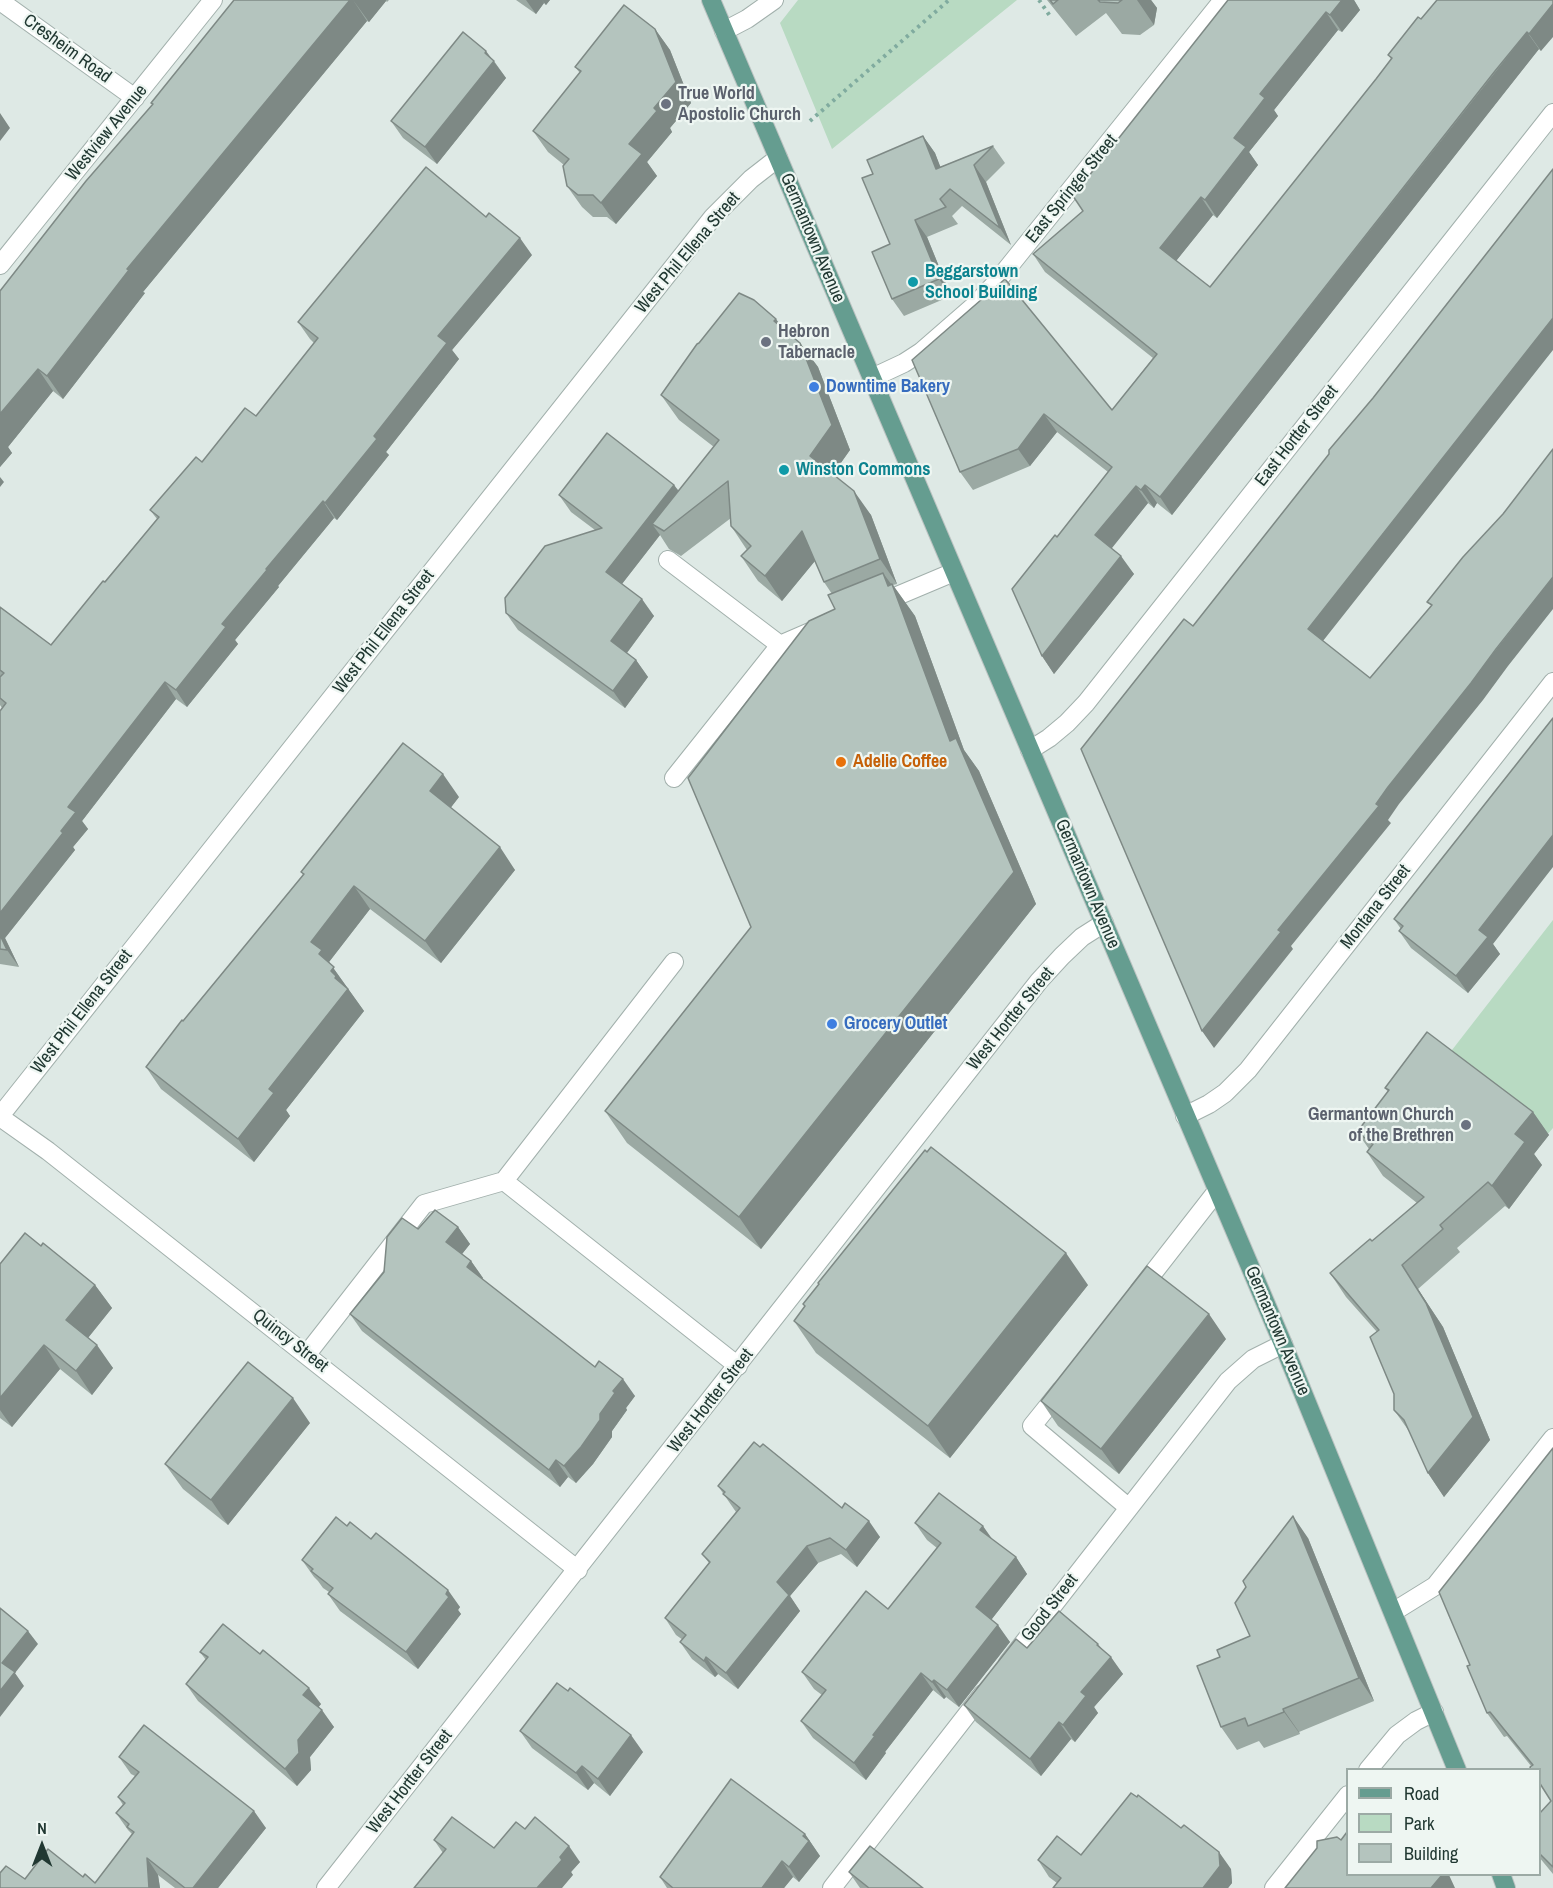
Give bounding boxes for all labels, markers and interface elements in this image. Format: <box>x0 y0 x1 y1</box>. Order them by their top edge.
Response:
street label: Cresheim Road <box>19 10 115 88</box>
street label: Westview Avenue <box>62 80 152 186</box>
place label: True World Apostolic Church <box>678 83 801 125</box>
marker: True World Apostolic Church <box>659 97 673 111</box>
street label: East Springer Street <box>1022 130 1122 248</box>
street label: Germantown Avenue <box>775 170 849 306</box>
street label: West Phil Ellena Street <box>631 188 745 318</box>
place label: Beggarstown School Building <box>925 261 1037 304</box>
marker: Beggarstown School Building <box>906 275 920 289</box>
place label: Hebron Tabernacle <box>778 321 855 364</box>
marker: Hebron Tabernacle <box>759 335 773 349</box>
place label: Downtime Bakery <box>826 376 950 398</box>
marker: Downtime Bakery <box>807 380 821 394</box>
street label: East Hortter Street <box>1251 381 1343 491</box>
place label: Winston Commons <box>796 459 930 481</box>
marker: Winston Commons <box>777 463 791 477</box>
street label: West Phil Ellena Street <box>329 566 439 698</box>
place label: Adelie Coffee <box>853 751 947 773</box>
marker: Adelie Coffee <box>834 755 848 769</box>
street label: Germantown Avenue <box>1050 816 1124 952</box>
street label: Montana Street <box>1336 861 1416 953</box>
street label: West Phil Ellena Street <box>27 946 137 1078</box>
street label: West Hortter Street <box>963 963 1059 1075</box>
place label: Grocery Outlet <box>844 1013 947 1035</box>
marker: Grocery Outlet <box>825 1017 839 1031</box>
place label: Germantown Church of the Brethren <box>1308 1104 1454 1146</box>
marker: Germantown Church of the Brethren <box>1459 1118 1473 1132</box>
street label: Germantown Avenue <box>1240 1263 1314 1399</box>
street label: Quincy Street <box>248 1305 332 1377</box>
street label: West Hortter Street <box>664 1345 758 1457</box>
street label: Good Street <box>1017 1570 1083 1646</box>
street label: West Hortter Street <box>363 1726 457 1838</box>
legend <box>1346 1768 1541 1876</box>
text: Road <box>1404 1781 1439 1806</box>
text: Park <box>1404 1811 1434 1836</box>
north arrow <box>12 1816 72 1876</box>
text: N <box>37 1817 47 1839</box>
text: Building <box>1404 1841 1458 1866</box>

